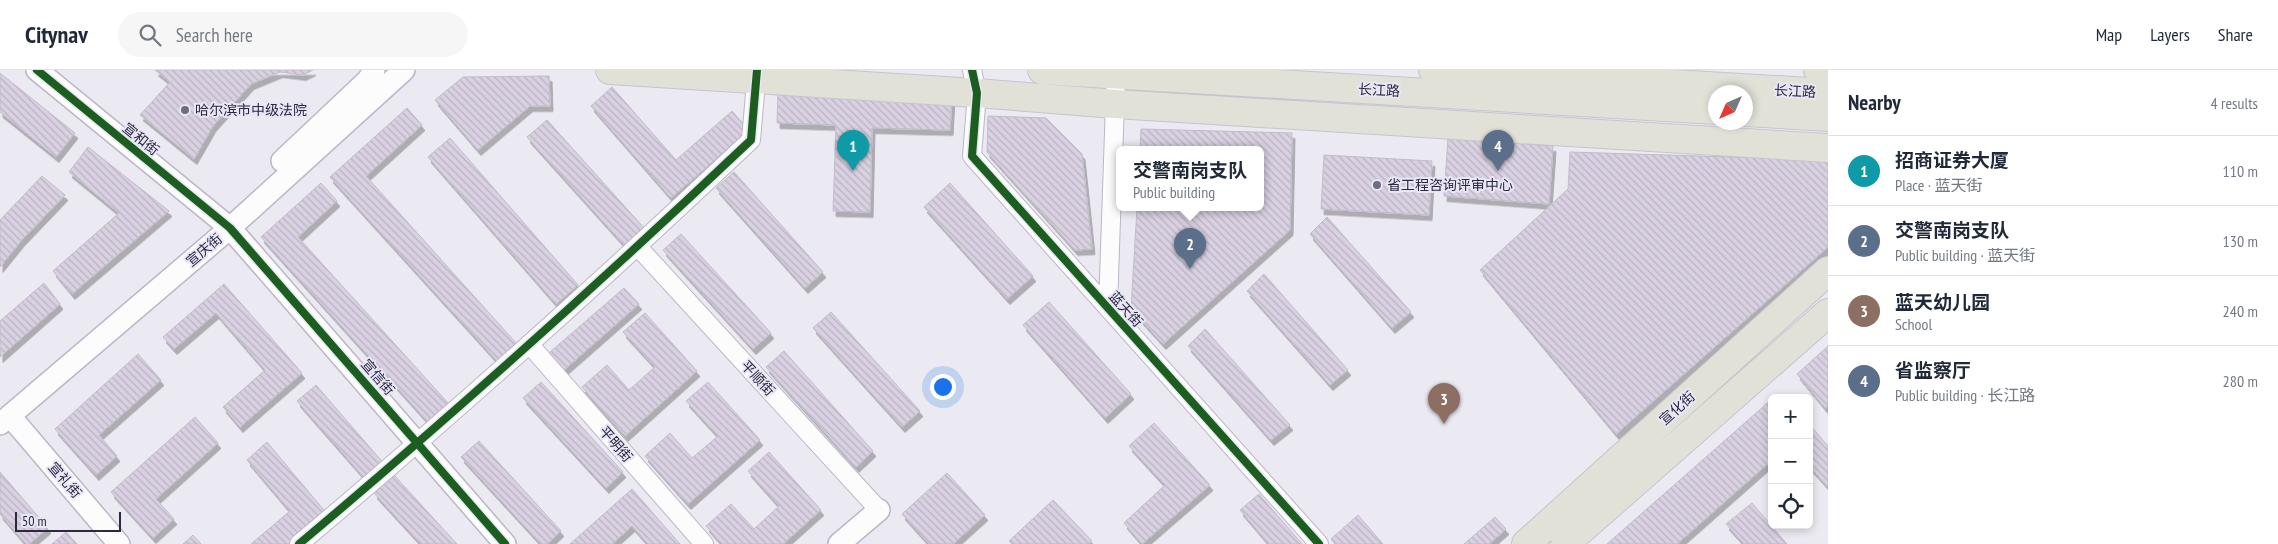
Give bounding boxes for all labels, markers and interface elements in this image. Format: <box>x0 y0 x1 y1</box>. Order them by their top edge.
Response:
search box <box>118 12 468 57</box>
text: Citynav <box>25 19 88 50</box>
icon: search <box>136 21 164 49</box>
text: Search here <box>176 23 253 47</box>
text: Map <box>2096 23 2122 46</box>
text: Layers <box>2150 23 2190 46</box>
text: Share <box>2218 23 2253 46</box>
street label: 长江路 <box>1358 80 1400 100</box>
street label: 长江路 <box>1774 81 1816 101</box>
north arrow <box>1708 85 1753 130</box>
text: Nearby <box>1848 89 1901 116</box>
text: 4 results <box>2211 93 2258 113</box>
place label: 哈尔滨市中级法院 <box>195 101 307 119</box>
marker: 哈尔滨市中级法院 <box>179 104 191 116</box>
street label: 宣和街 <box>119 119 163 159</box>
pin: 1 <box>837 130 869 171</box>
pin: 4 <box>1482 130 1514 171</box>
popup <box>1116 146 1264 211</box>
text: 招商证券大厦 <box>1895 148 2009 172</box>
text: 交警南岗支队 <box>1133 158 1247 182</box>
text: 1 <box>1860 161 1868 181</box>
text: 110 m <box>2223 161 2258 181</box>
text: Place · 蓝天街 <box>1895 175 1983 195</box>
place label: 省工程咨询评审中心 <box>1387 176 1513 194</box>
marker: 省工程咨询评审中心 <box>1371 179 1383 191</box>
text: Public building <box>1133 182 1215 202</box>
text: 交警南岗支队 <box>1895 218 2009 242</box>
pin: 2 <box>1174 228 1206 269</box>
street label: 宣庆街 <box>182 230 226 270</box>
text: 2 <box>1860 231 1868 251</box>
text: 130 m <box>2223 231 2258 251</box>
text: Public building · 蓝天街 <box>1895 245 2035 265</box>
street label: 蓝天街 <box>1105 287 1147 331</box>
text: 蓝天幼儿园 <box>1895 290 1990 314</box>
text: 3 <box>1860 301 1868 321</box>
text: 240 m <box>2223 301 2258 321</box>
text: School <box>1895 314 1932 334</box>
street label: 宣信街 <box>357 355 399 399</box>
street label: 平顺街 <box>737 357 779 399</box>
text: 省监察厅 <box>1895 358 1971 382</box>
text: 4 <box>1860 371 1868 391</box>
text: 280 m <box>2223 371 2258 391</box>
your location <box>930 374 956 400</box>
pin: 3 <box>1428 383 1460 424</box>
text: Public building · 长江路 <box>1895 385 2035 405</box>
street label: 宣化街 <box>1655 387 1699 429</box>
map controls <box>1768 394 1813 529</box>
button: + <box>1768 394 1813 439</box>
street label: 平明街 <box>595 422 637 466</box>
button: − <box>1768 439 1813 484</box>
street label: 宣礼街 <box>44 458 86 502</box>
button: locate <box>1768 484 1813 529</box>
scale bar <box>15 509 121 532</box>
text: 50 m <box>22 512 47 530</box>

